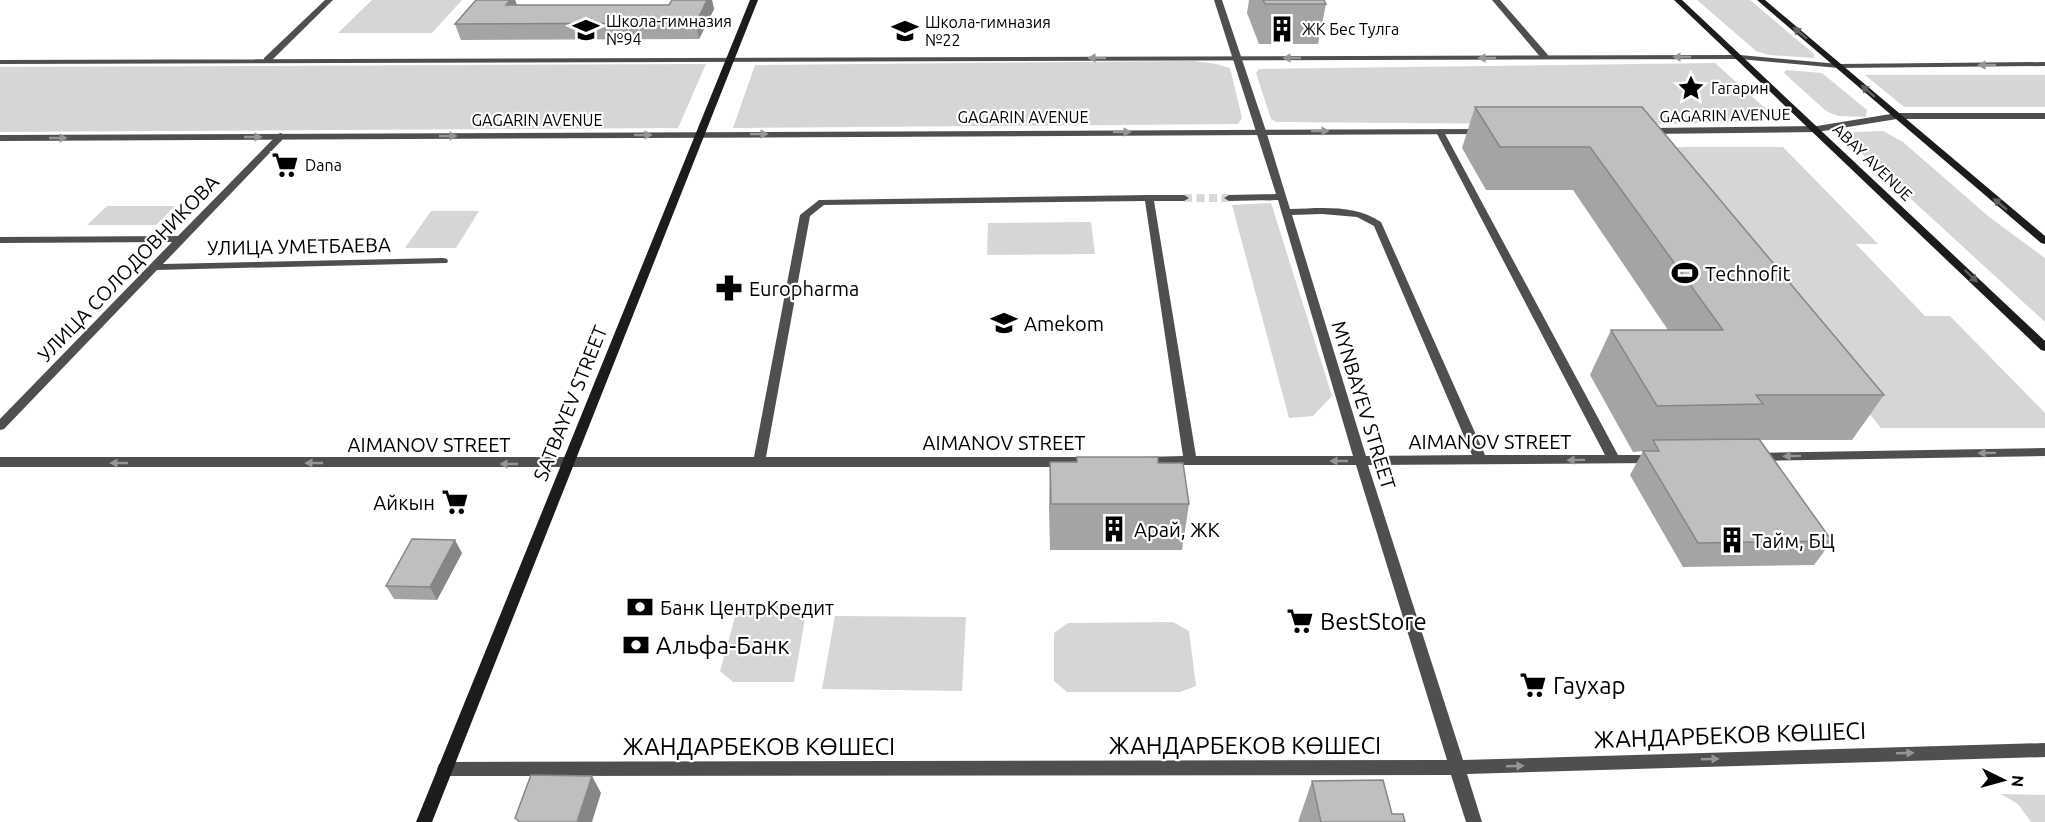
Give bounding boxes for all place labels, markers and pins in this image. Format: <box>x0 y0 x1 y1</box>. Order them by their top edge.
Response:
place label: Школа-гимназия №94 <box>606 12 732 48</box>
place label: Школа-гимназия №22 <box>925 13 1051 49</box>
building icon: ЖК Бес Тулга <box>1267 14 1297 44</box>
school or university icon: Школа-гимназия №94 <box>571 15 601 45</box>
school or university icon: Школа-гимназия №22 <box>890 16 920 46</box>
place label: ЖК Бес Тулга <box>1302 20 1399 38</box>
place icon: Гагарин <box>1676 73 1706 103</box>
place label: Гагарин <box>1711 79 1769 97</box>
supermarket icon: Dana <box>270 150 300 180</box>
place label: Dana <box>305 156 342 174</box>
sports icon: Technofit <box>1670 258 1700 288</box>
place label: Technofit <box>1705 262 1791 285</box>
pharmacy icon: Europharma <box>714 273 744 303</box>
place label: Europharma <box>749 277 859 300</box>
school or university icon: Amekom <box>989 308 1019 338</box>
place label: Amekom <box>1024 312 1104 335</box>
supermarket icon: Айкын <box>440 487 470 517</box>
place label: Айкын <box>373 491 435 514</box>
building icon: Арай, ЖК <box>1099 514 1129 544</box>
place label: Арай, ЖК <box>1134 518 1220 541</box>
building icon: Тайм, БЦ <box>1717 525 1747 555</box>
place label: Тайм, БЦ <box>1752 529 1835 552</box>
bank icon: Банк ЦентрКредит <box>625 592 655 622</box>
place label: Банк ЦентрКредит <box>660 596 834 619</box>
supermarket icon: BestStore <box>1285 606 1315 636</box>
place label: BestStore <box>1320 608 1427 635</box>
bank icon: Альфа-Банк <box>621 630 651 660</box>
place label: Альфа-Банк <box>656 632 790 659</box>
supermarket icon: Гаухар <box>1518 670 1548 700</box>
place label: Гаухар <box>1553 672 1626 699</box>

